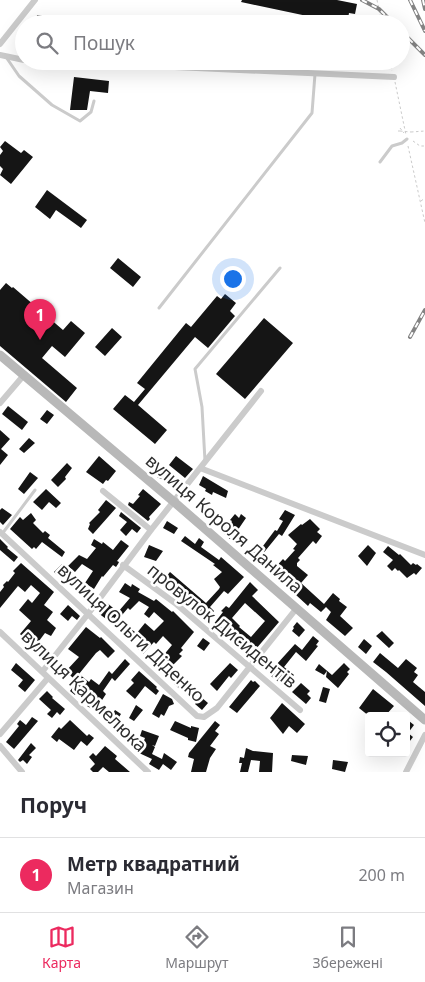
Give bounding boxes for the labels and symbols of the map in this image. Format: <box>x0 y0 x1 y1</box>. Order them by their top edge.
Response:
your location <box>220 266 246 292</box>
pin: 1 <box>24 299 56 340</box>
street label: вулиця Короля Данила <box>141 448 308 598</box>
street label: провулок Дисидентів <box>143 557 302 693</box>
street label: вулиця Ольги Діденко <box>53 558 211 707</box>
street label: вулиця Кармелюка <box>17 624 153 757</box>

